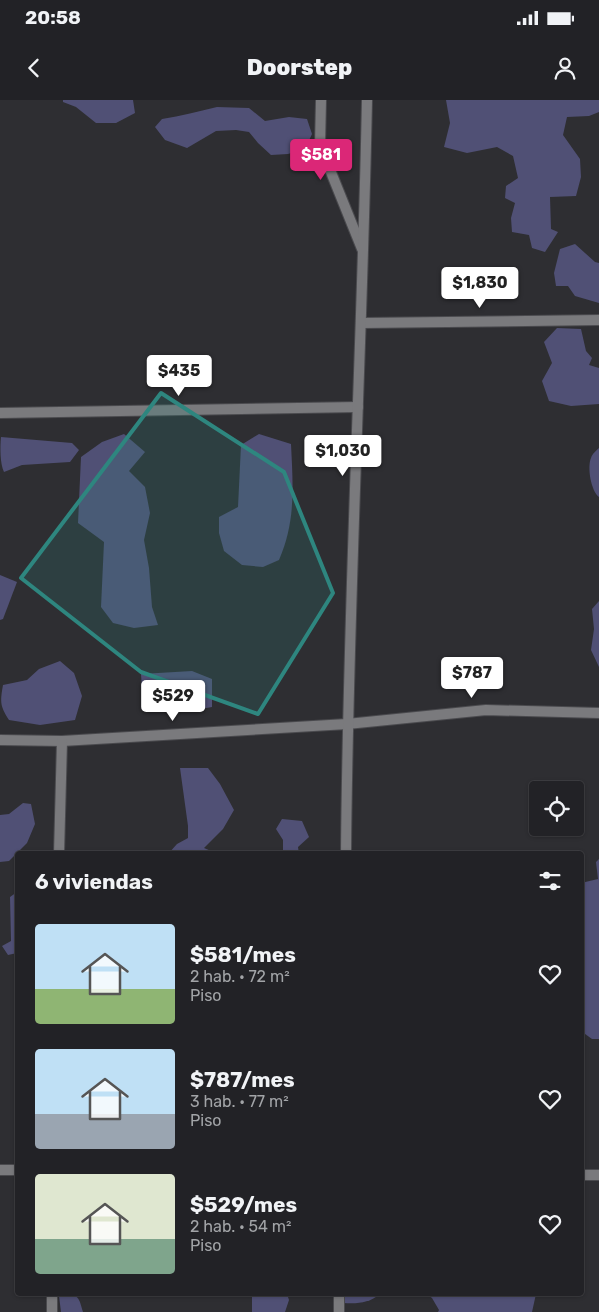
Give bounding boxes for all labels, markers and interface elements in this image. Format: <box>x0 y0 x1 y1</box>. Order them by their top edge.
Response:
text: 20:58 <box>25 6 81 29</box>
icon: back <box>20 54 48 82</box>
text: Doorstep <box>247 54 352 81</box>
icon: person <box>551 54 579 82</box>
pin: $581 <box>291 138 351 181</box>
text: $581 <box>301 145 341 164</box>
pin: $1,830 <box>439 266 521 309</box>
text: $1,830 <box>452 273 508 292</box>
pin: $435 <box>149 354 209 397</box>
text: $435 <box>158 361 200 380</box>
pin: $1,030 <box>302 434 384 477</box>
text: $1,030 <box>315 441 371 460</box>
pin: $787 <box>442 656 502 699</box>
text: $787 <box>452 663 492 682</box>
pin: $529 <box>143 680 203 722</box>
text: $529 <box>152 686 194 705</box>
map controls <box>529 781 584 836</box>
button: locate <box>529 781 584 836</box>
icon: filters <box>536 867 564 895</box>
text: 6 viviendas <box>35 869 153 894</box>
text: $581/mes <box>190 942 296 967</box>
icon: home <box>75 944 135 1004</box>
icon: heart <box>536 960 564 988</box>
text: 2 hab. · 72 m² <box>190 967 290 986</box>
text: Piso <box>190 986 222 1005</box>
text: $787/mes <box>190 1067 295 1092</box>
icon: home <box>75 1069 135 1129</box>
icon: heart <box>536 1085 564 1113</box>
text: 3 hab. · 77 m² <box>190 1092 289 1111</box>
text: Piso <box>190 1111 222 1130</box>
text: $529/mes <box>190 1192 297 1217</box>
icon: home <box>75 1194 135 1254</box>
icon: heart <box>536 1210 564 1238</box>
text: 2 hab. · 54 m² <box>190 1217 291 1236</box>
text: Piso <box>190 1236 222 1255</box>

